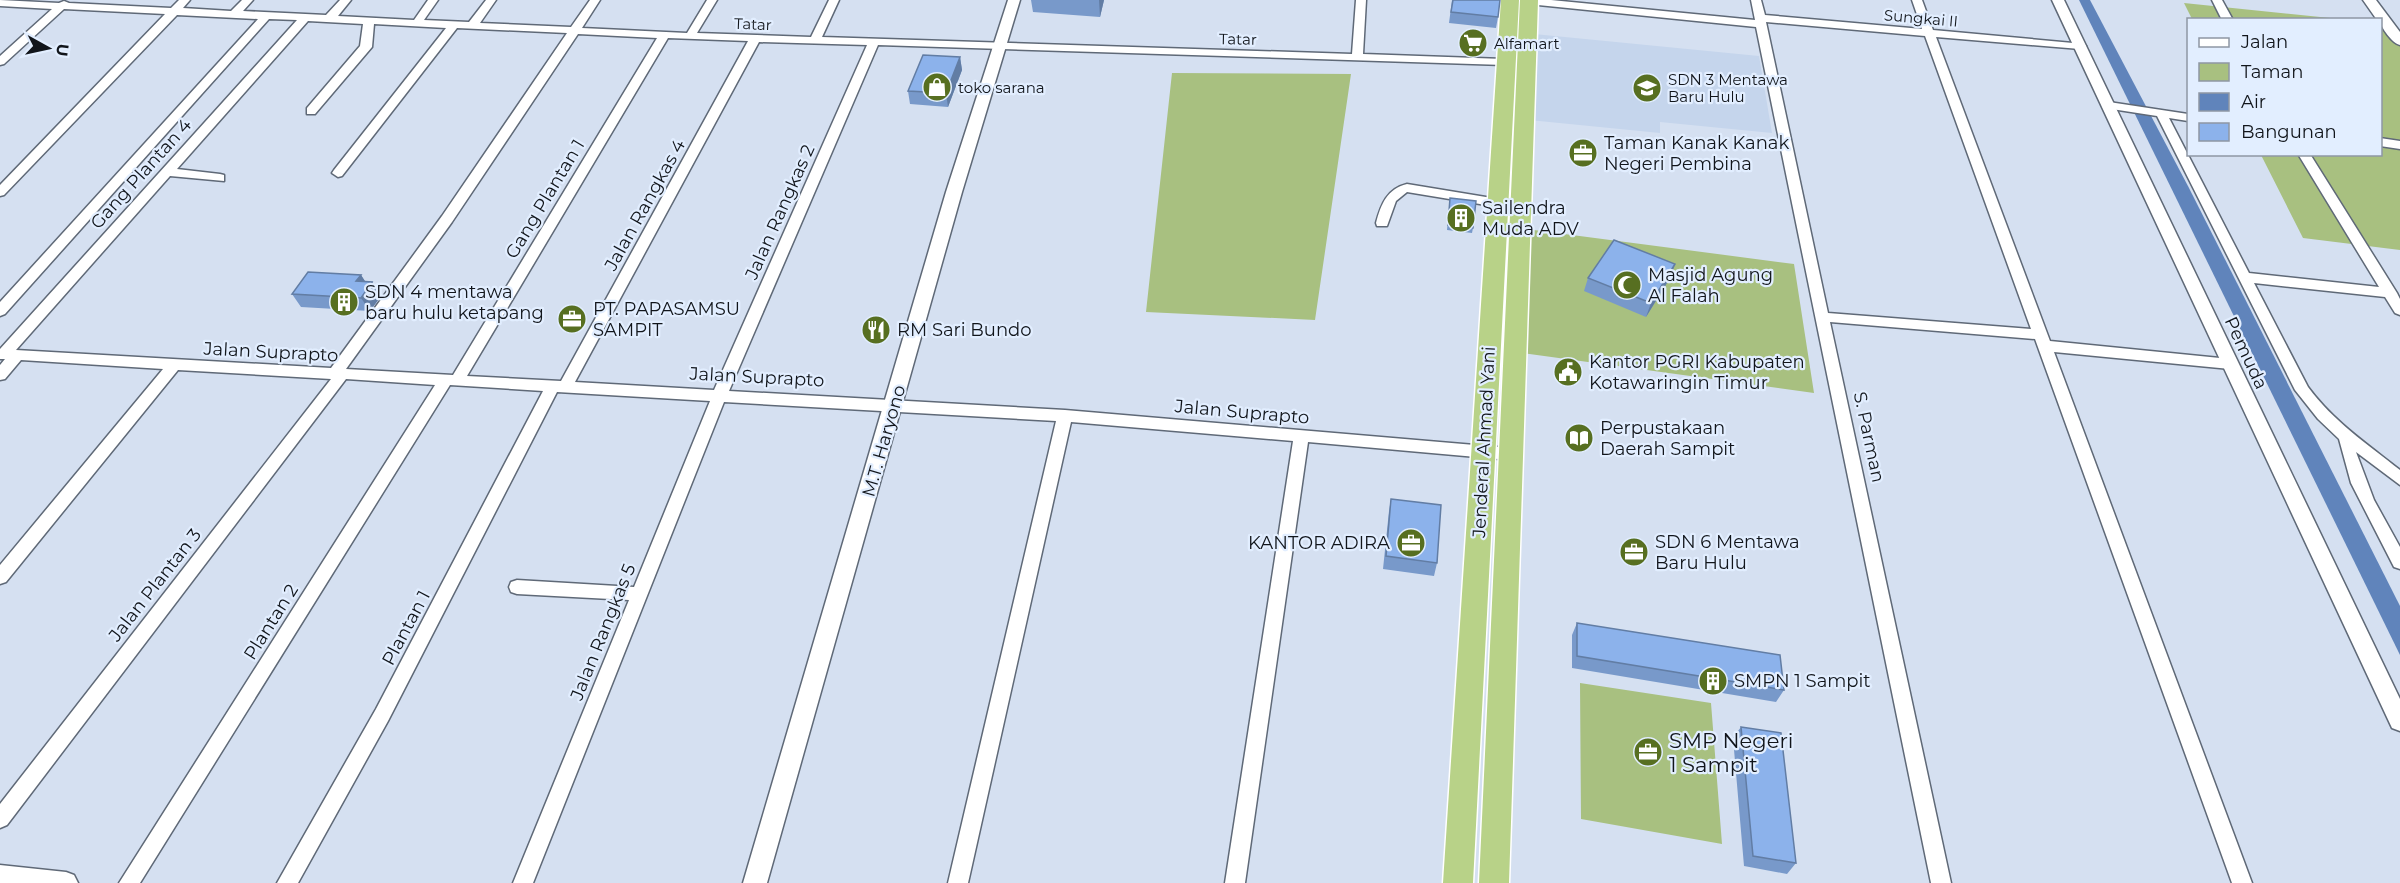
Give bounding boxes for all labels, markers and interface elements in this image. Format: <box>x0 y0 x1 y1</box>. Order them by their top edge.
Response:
street label: Sungkai II <box>1883 5 1959 31</box>
street label: Tatar <box>734 14 772 34</box>
north arrow <box>18 18 78 78</box>
legend <box>2187 18 2382 156</box>
supermarket icon: Alfamart <box>1457 27 1489 59</box>
street label: Tatar <box>1219 29 1257 49</box>
text: Jalan <box>2240 31 2288 53</box>
place label: Alfamart <box>1494 34 1560 53</box>
text: U <box>52 42 73 58</box>
text: Taman <box>2241 61 2303 83</box>
place label: SDN 3 Mentawa Baru Hulu <box>1668 70 1788 106</box>
shop icon: toko sarana <box>921 71 953 103</box>
school or university icon: SDN 3 Mentawa Baru Hulu <box>1631 72 1663 104</box>
place label: toko sarana <box>958 78 1045 97</box>
text: Air <box>2241 91 2266 113</box>
street label: Gang Plantan 4 <box>86 114 196 234</box>
text: Bangunan <box>2241 121 2337 143</box>
place label: Taman Kanak Kanak Negeri Pembina <box>1604 132 1789 175</box>
street label: Gang Plantan 1 <box>501 135 589 263</box>
street label: Jalan Rangkas 4 <box>599 135 690 275</box>
office icon: Taman Kanak Kanak Negeri Pembina <box>1567 137 1599 169</box>
street label: Jalan Rangkas 2 <box>740 141 820 284</box>
place label: Sailendra Muda ADV <box>1482 197 1579 240</box>
building icon: Sailendra Muda ADV <box>1445 202 1477 234</box>
place label: Masjid Agung Al Falah <box>1648 264 1773 307</box>
mosque icon: Masjid Agung Al Falah <box>1611 269 1643 301</box>
place label: SDN 4 mentawa baru hulu ketapang <box>365 281 544 324</box>
building icon: SDN 4 mentawa baru hulu ketapang <box>328 286 360 318</box>
place label: PT. PAPASAMSU SAMPIT <box>593 298 740 341</box>
office icon: PT. PAPASAMSU SAMPIT <box>556 303 588 335</box>
street label: Pemuda <box>2220 313 2272 393</box>
restaurant icon: RM Sari Bundo <box>860 314 892 346</box>
place label: RM Sari Bundo <box>897 319 1032 341</box>
street label: Jalan Suprapto <box>202 337 339 367</box>
street label: Jenderal Ahmad Yani <box>1468 346 1500 539</box>
place label: Kantor PGRI Kabupaten Kotawaringin Timur <box>1589 351 1805 394</box>
public building icon: Kantor PGRI Kabupaten Kotawaringin Timur <box>1552 356 1584 388</box>
street label: Jalan Suprapto <box>688 362 825 392</box>
street label: M.T. Haryono <box>858 383 910 499</box>
street label: S. Parman <box>1849 390 1889 484</box>
street label: Jalan Suprapto <box>1173 395 1310 429</box>
place label: Perpustakaan Daerah Sampit <box>1600 417 1735 460</box>
library icon: Perpustakaan Daerah Sampit <box>1563 422 1595 454</box>
street label: Jalan Plantan 3 <box>103 524 206 647</box>
office icon: KANTOR ADIRA <box>1395 527 1427 559</box>
place label: SDN 6 Mentawa Baru Hulu <box>1655 531 1800 574</box>
place label: KANTOR ADIRA <box>1248 532 1390 554</box>
office icon: SDN 6 Mentawa Baru Hulu <box>1618 536 1650 568</box>
street label: Jalan Rangkas 5 <box>565 561 640 704</box>
street label: Plantan 2 <box>239 580 303 664</box>
street label: Plantan 1 <box>377 587 435 669</box>
building icon: SMPN 1 Sampit <box>1697 665 1729 697</box>
place label: SMPN 1 Sampit <box>1734 670 1871 692</box>
place label: SMP Negeri 1 Sampit <box>1669 728 1793 777</box>
office icon: SMP Negeri 1 Sampit <box>1632 736 1664 768</box>

